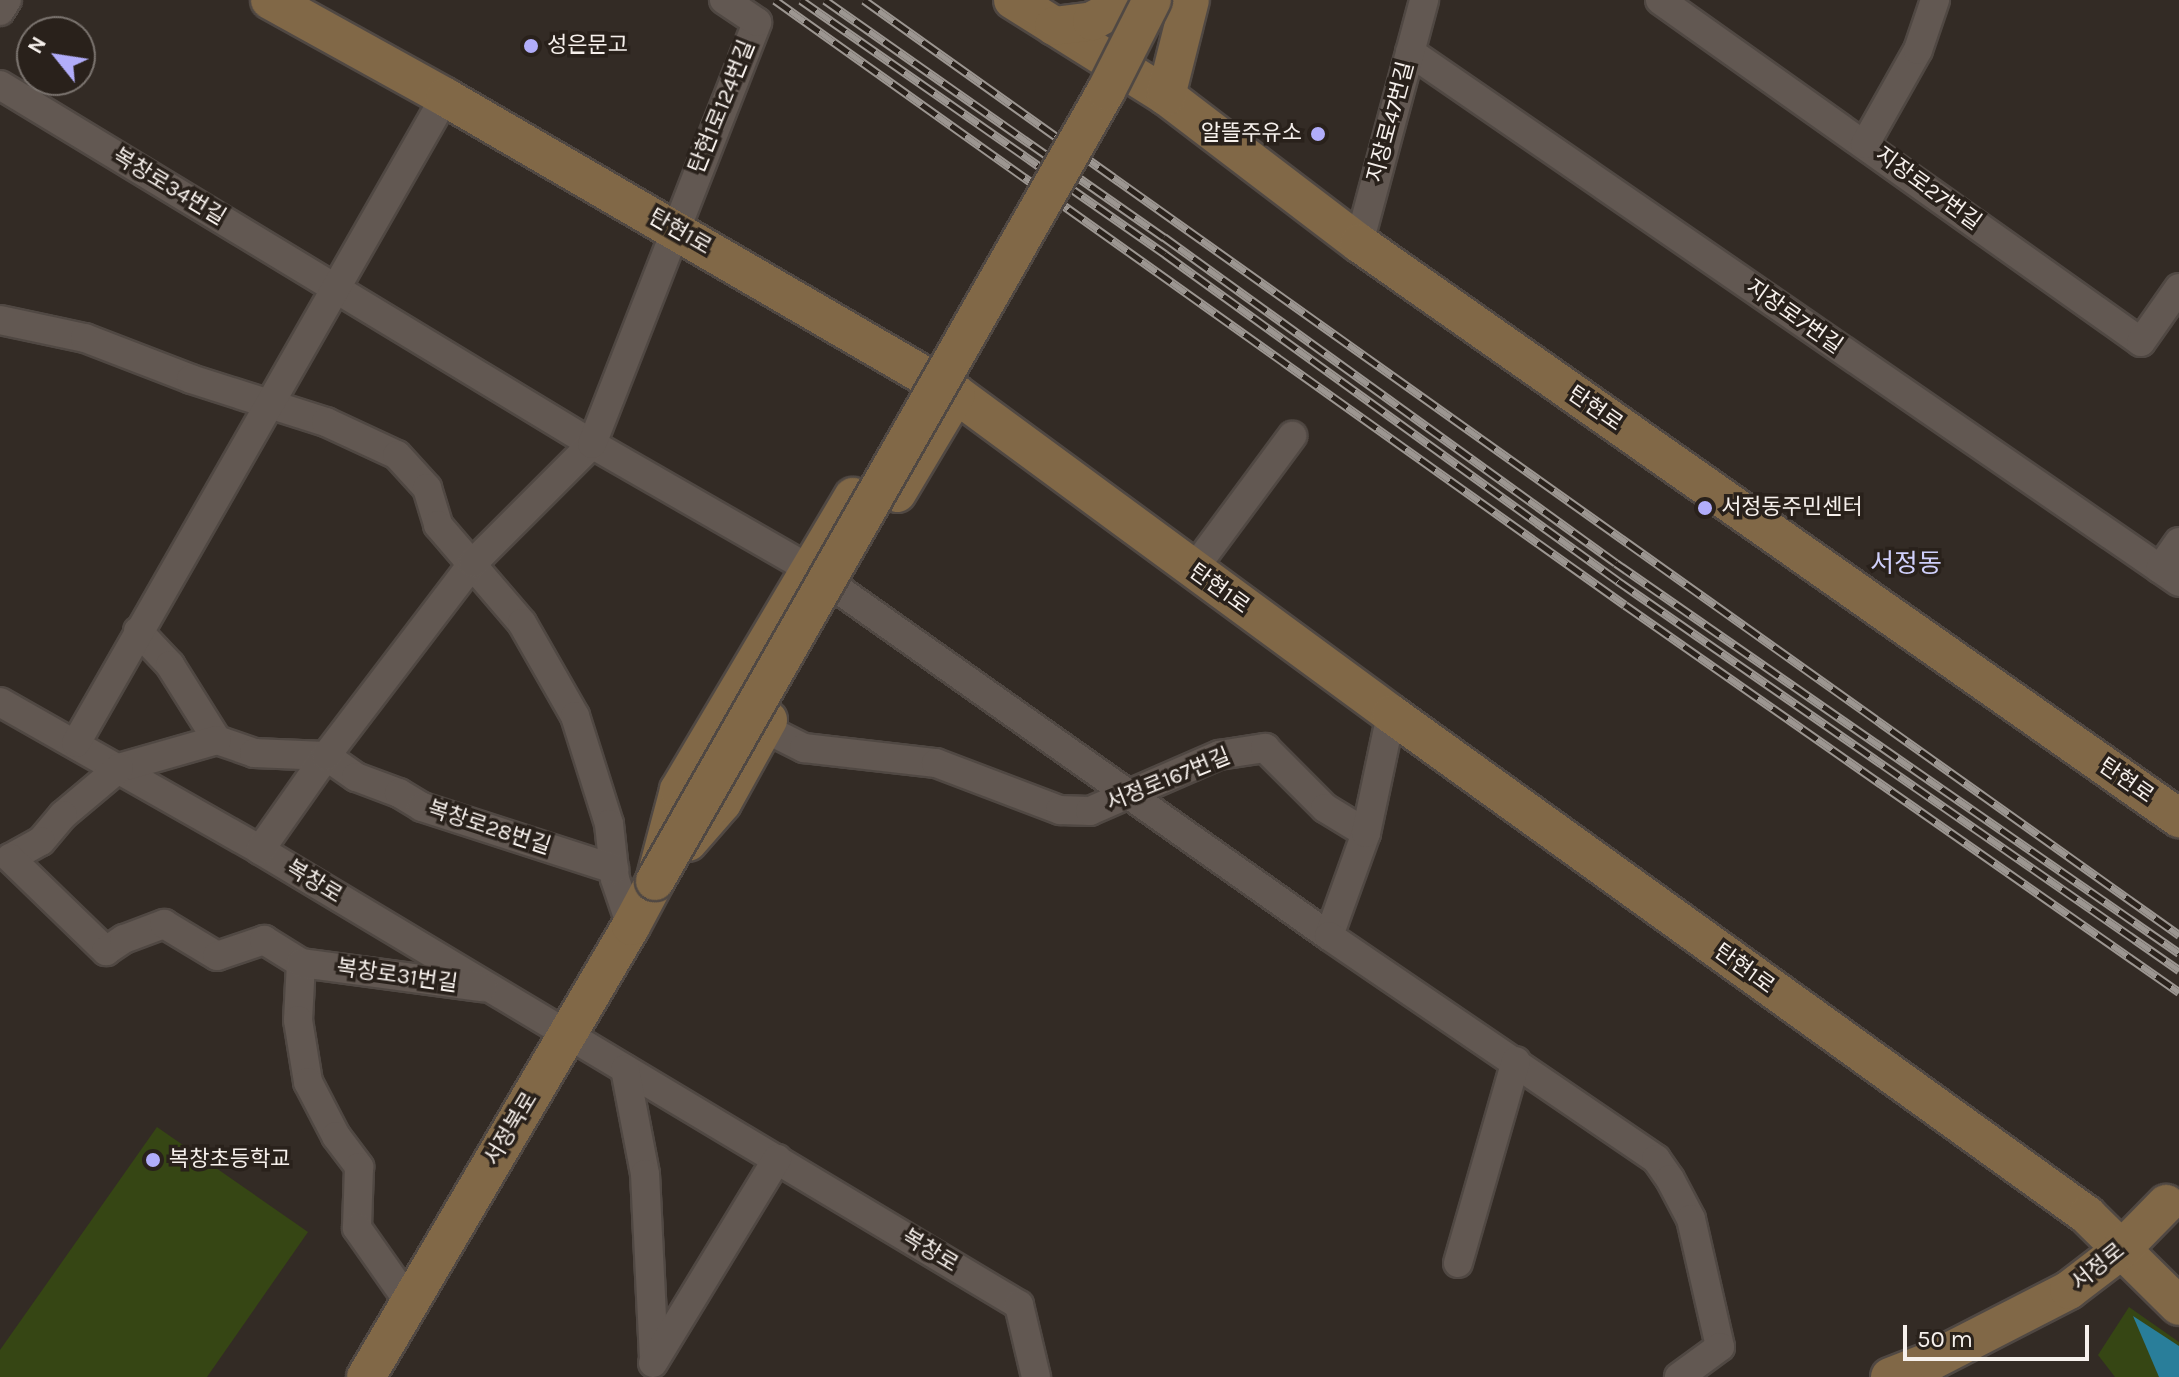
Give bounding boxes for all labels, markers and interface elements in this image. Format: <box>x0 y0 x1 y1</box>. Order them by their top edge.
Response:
north arrow <box>16 16 96 96</box>
text: N <box>22 32 52 58</box>
place label: 성은문고 <box>547 33 628 59</box>
marker: 성은문고 <box>522 37 540 55</box>
street label: 탄현1로124번길 <box>683 37 761 177</box>
street label: 지장로47번길 <box>1362 59 1420 185</box>
place label: 알뜰주유소 <box>1201 121 1302 147</box>
marker: 알뜰주유소 <box>1309 125 1327 143</box>
street label: 지장로27번길 <box>1870 142 1986 236</box>
street label: 복창로34번길 <box>108 143 230 231</box>
street label: 탄현1로 <box>644 204 716 260</box>
street label: 지장로7번길 <box>1741 274 1847 360</box>
street label: 탄현로 <box>1563 381 1627 437</box>
place label: 서정동주민센터 <box>1721 495 1863 521</box>
marker: 서정동주민센터 <box>1696 499 1714 517</box>
district label: 서정동 <box>1870 548 1942 580</box>
street label: 탄현1로 <box>1184 558 1254 620</box>
street label: 서정로167번길 <box>1102 743 1234 817</box>
street label: 탄현로 <box>2094 753 2158 809</box>
street label: 복창로28번길 <box>424 796 554 860</box>
street label: 복창로 <box>281 855 347 909</box>
street label: 탄현1로 <box>1709 938 1779 1000</box>
street label: 복창로31번길 <box>335 954 459 998</box>
street label: 서정북로 <box>479 1088 543 1170</box>
place label: 복창초등학교 <box>169 1147 290 1173</box>
marker: 복창초등학교 <box>144 1151 162 1169</box>
street label: 복창로 <box>897 1224 963 1278</box>
street label: 서정로 <box>2066 1238 2130 1296</box>
scale bar <box>1907 1309 2093 1359</box>
text: 50 m <box>1917 1325 1973 1353</box>

